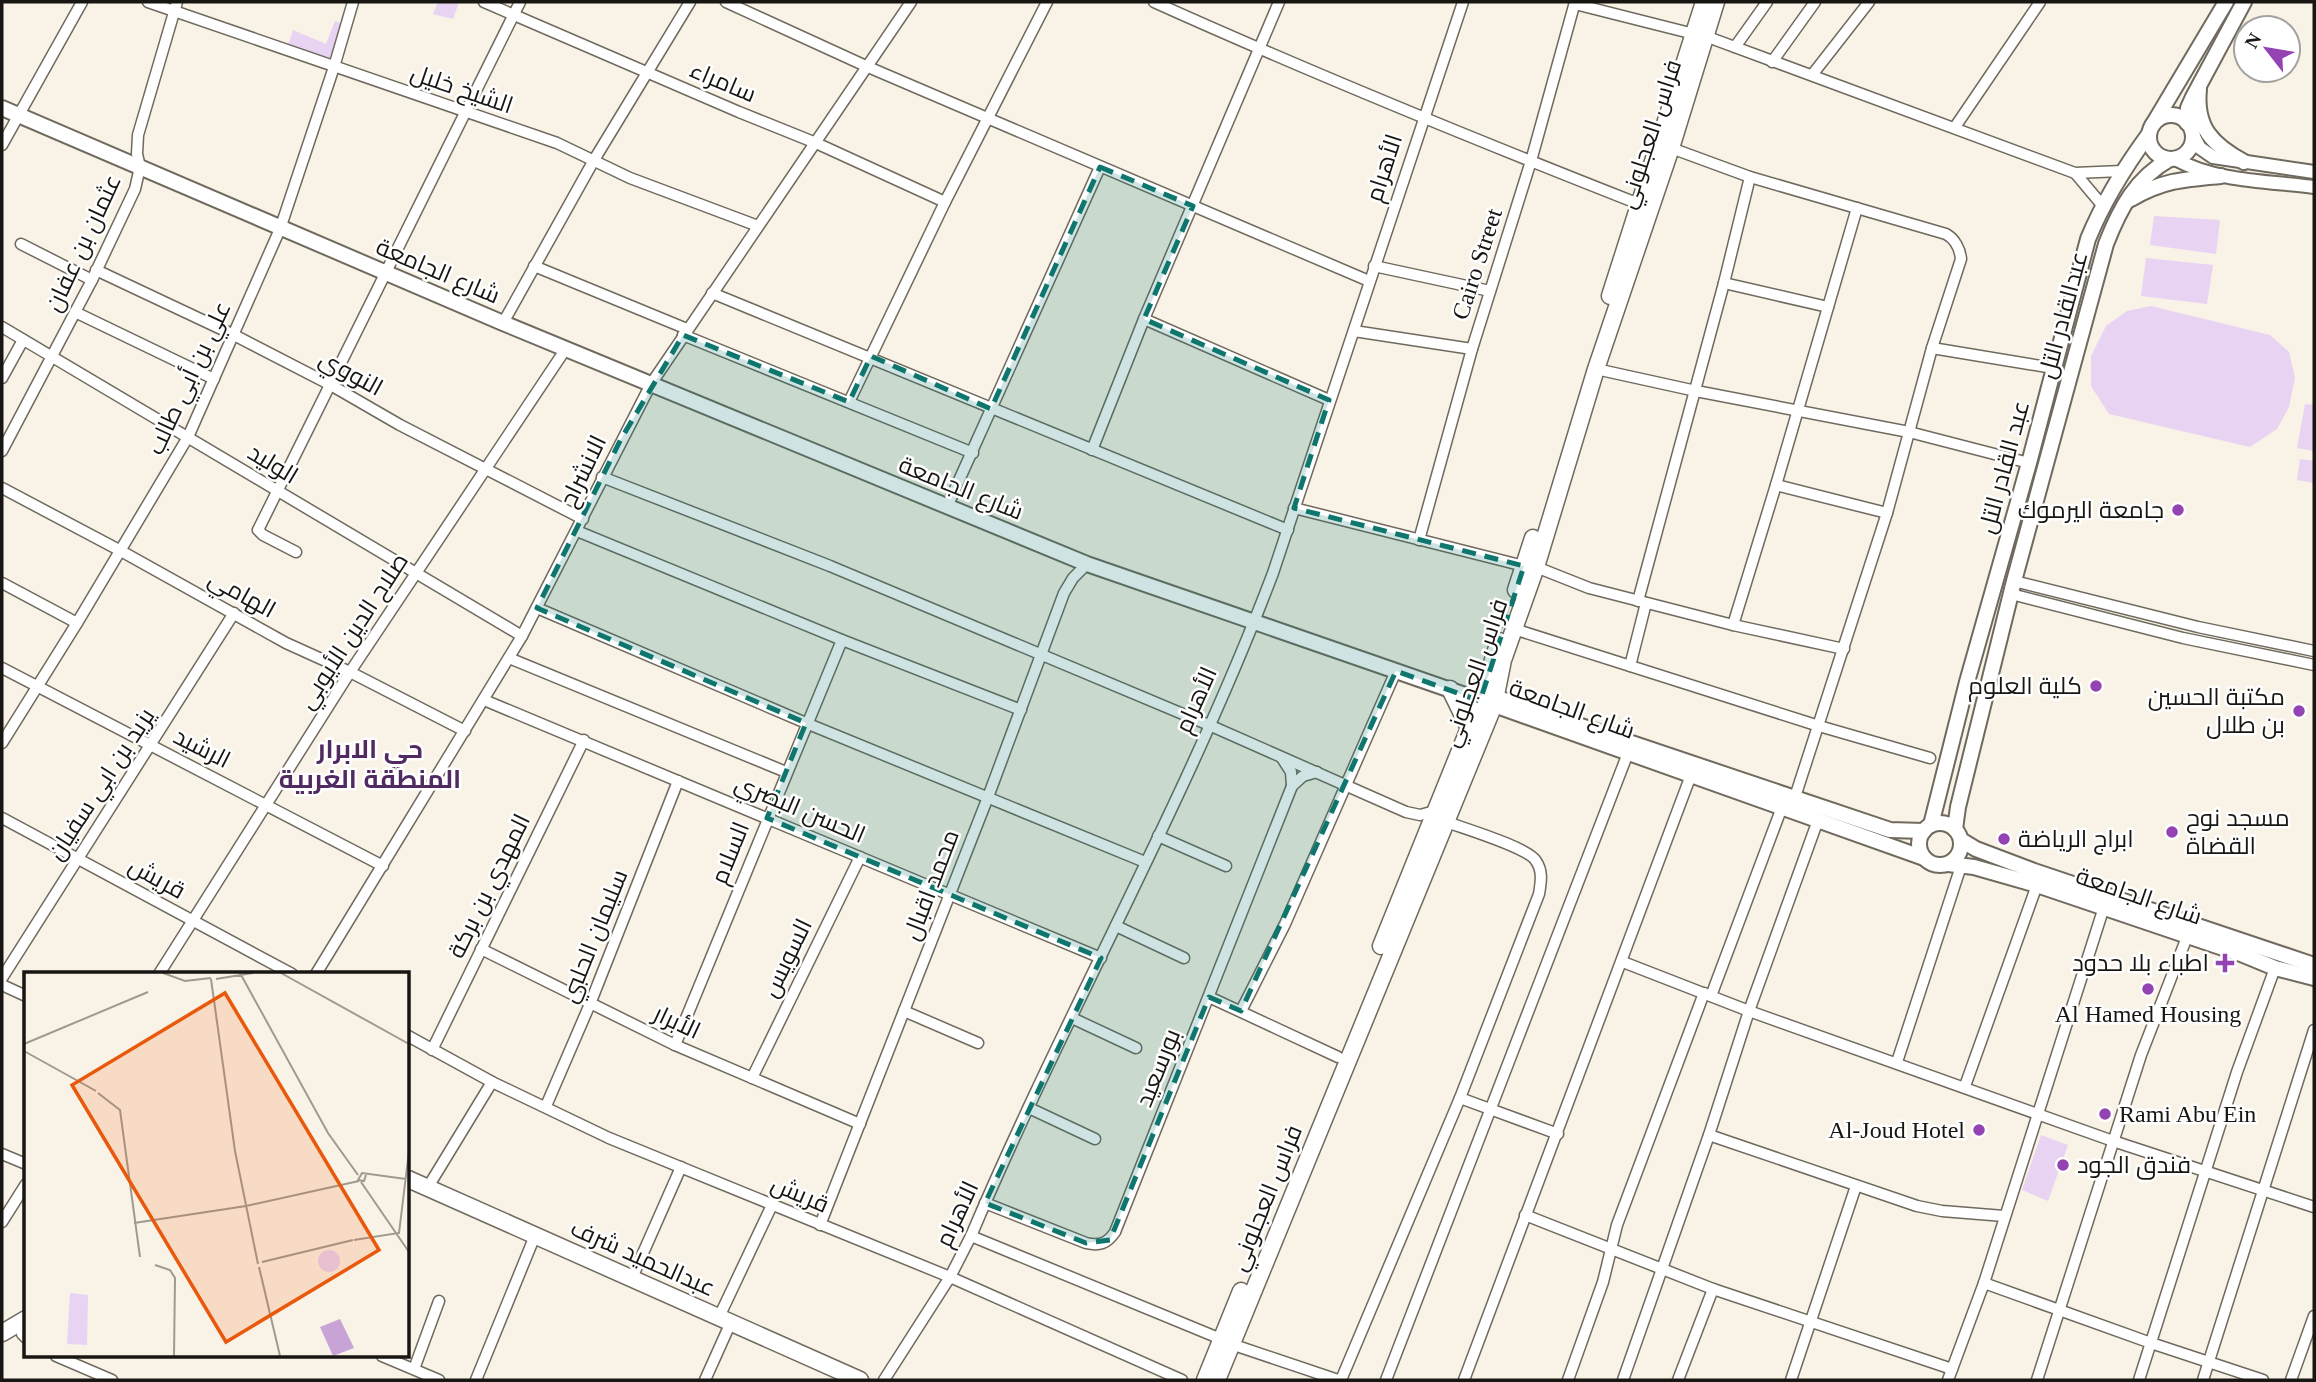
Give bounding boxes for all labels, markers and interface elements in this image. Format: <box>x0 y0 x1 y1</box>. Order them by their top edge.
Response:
north arrow <box>2232 14 2302 84</box>
text: N <box>2240 29 2266 52</box>
street label: فراس العجلوني <box>1614 56 1692 214</box>
street label: سامراء <box>686 57 760 107</box>
street label: الشيخ خليل <box>407 59 517 121</box>
street label: الأهرام <box>1361 131 1410 206</box>
street label: عثمان بن عفان <box>40 170 127 316</box>
street label: Cairo Street <box>1447 205 1507 323</box>
street label: شارع الجامعة <box>371 233 504 311</box>
street label: عبدالقادر التل <box>2034 249 2093 382</box>
street label: علي بن أبي طالب <box>139 296 241 461</box>
street label: النووي <box>312 345 387 405</box>
street label: عبد القادر التل <box>1974 398 2035 536</box>
street label: الانشراح <box>555 431 614 512</box>
street label: الوليد <box>243 439 303 489</box>
street label: شارع الجامعة <box>894 451 1027 527</box>
place label: جامعة اليرموك <box>2018 497 2164 523</box>
marker: جامعة اليرموك <box>2170 502 2186 518</box>
street label: صلاح الدين الأيوبي <box>293 548 418 717</box>
street label: الهامي <box>201 565 280 628</box>
street label: فراس العجلوني <box>1437 596 1518 752</box>
street label: الأهرام <box>1170 663 1225 738</box>
place label: كلية العلوم <box>1968 673 2082 702</box>
street label: شارع الجامعة <box>1505 674 1638 747</box>
marker: كلية العلوم <box>2088 678 2104 694</box>
place label: مكتبة الحسين بن طلال <box>2148 684 2285 739</box>
street label: يزيد بن ابي سفيان <box>42 703 165 868</box>
marker: مكتبة الحسين بن طلال <box>2291 703 2307 719</box>
street label: الرشيد <box>169 723 235 773</box>
district label: حي الابرار المنطقة الغربية <box>279 735 461 794</box>
street label: الحسن البصري <box>729 770 869 853</box>
place label: مسجد نوح القضاة <box>2186 805 2290 859</box>
street label: المهدي بن بركة <box>443 810 540 964</box>
street label: السلام <box>706 818 757 889</box>
marker: مسجد نوح القضاة <box>2164 824 2180 840</box>
street label: محمد اقبال <box>898 826 965 944</box>
place label: ابراج الرياضة <box>2018 826 2134 855</box>
marker: ابراج الرياضة <box>1996 831 2012 847</box>
street label: قريش <box>124 852 190 905</box>
street label: شارع الجامعة <box>2072 862 2205 933</box>
street label: سليمان الحلبي <box>556 866 638 1009</box>
street label: السويس <box>757 915 818 1002</box>
place label: اطباء بلا حدود <box>2072 950 2209 976</box>
marker: اطباء بلا حدود <box>2215 953 2235 973</box>
inset map <box>24 972 410 1358</box>
marker: Al Hamed Housing <box>2140 981 2156 997</box>
street label: الأبرار <box>648 999 704 1044</box>
place label: Al Hamed Housing <box>2055 1001 2241 1027</box>
street label: بورسعيد <box>1131 1025 1185 1111</box>
place label: Rami Abu Ein <box>2119 1101 2256 1127</box>
marker: Rami Abu Ein <box>2097 1106 2113 1122</box>
place label: Al-Joud Hotel <box>1828 1117 1965 1143</box>
street label: فراس العجلوني <box>1225 1121 1313 1277</box>
marker: Al-Joud Hotel <box>1971 1122 1987 1138</box>
place label: فندق الجود <box>2077 1152 2191 1180</box>
marker: فندق الجود <box>2055 1157 2071 1173</box>
street label: قريش <box>767 1170 833 1219</box>
street label: الأهرام <box>930 1177 986 1252</box>
street label: عبدالحميد شرف <box>567 1215 719 1301</box>

